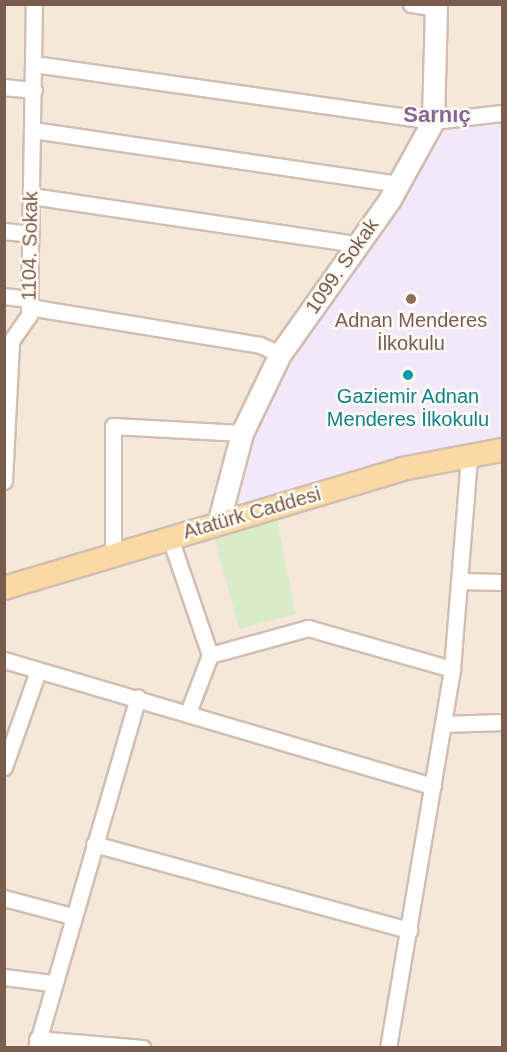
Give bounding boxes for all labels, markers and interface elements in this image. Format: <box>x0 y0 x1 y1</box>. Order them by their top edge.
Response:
district label: Sarnıç <box>403 102 471 128</box>
street label: 1104. Sokak <box>17 191 43 301</box>
street label: 1099. Sokak <box>300 214 384 318</box>
marker: Adnan Menderes İlkokulu <box>404 292 418 306</box>
place label: Adnan Menderes İlkokulu <box>335 308 487 355</box>
marker: Gaziemir Adnan Menderes İlkokulu <box>401 368 415 382</box>
place label: Gaziemir Adnan Menderes İlkokulu <box>327 384 489 431</box>
street label: Atatürk Caddesi <box>180 482 324 544</box>

